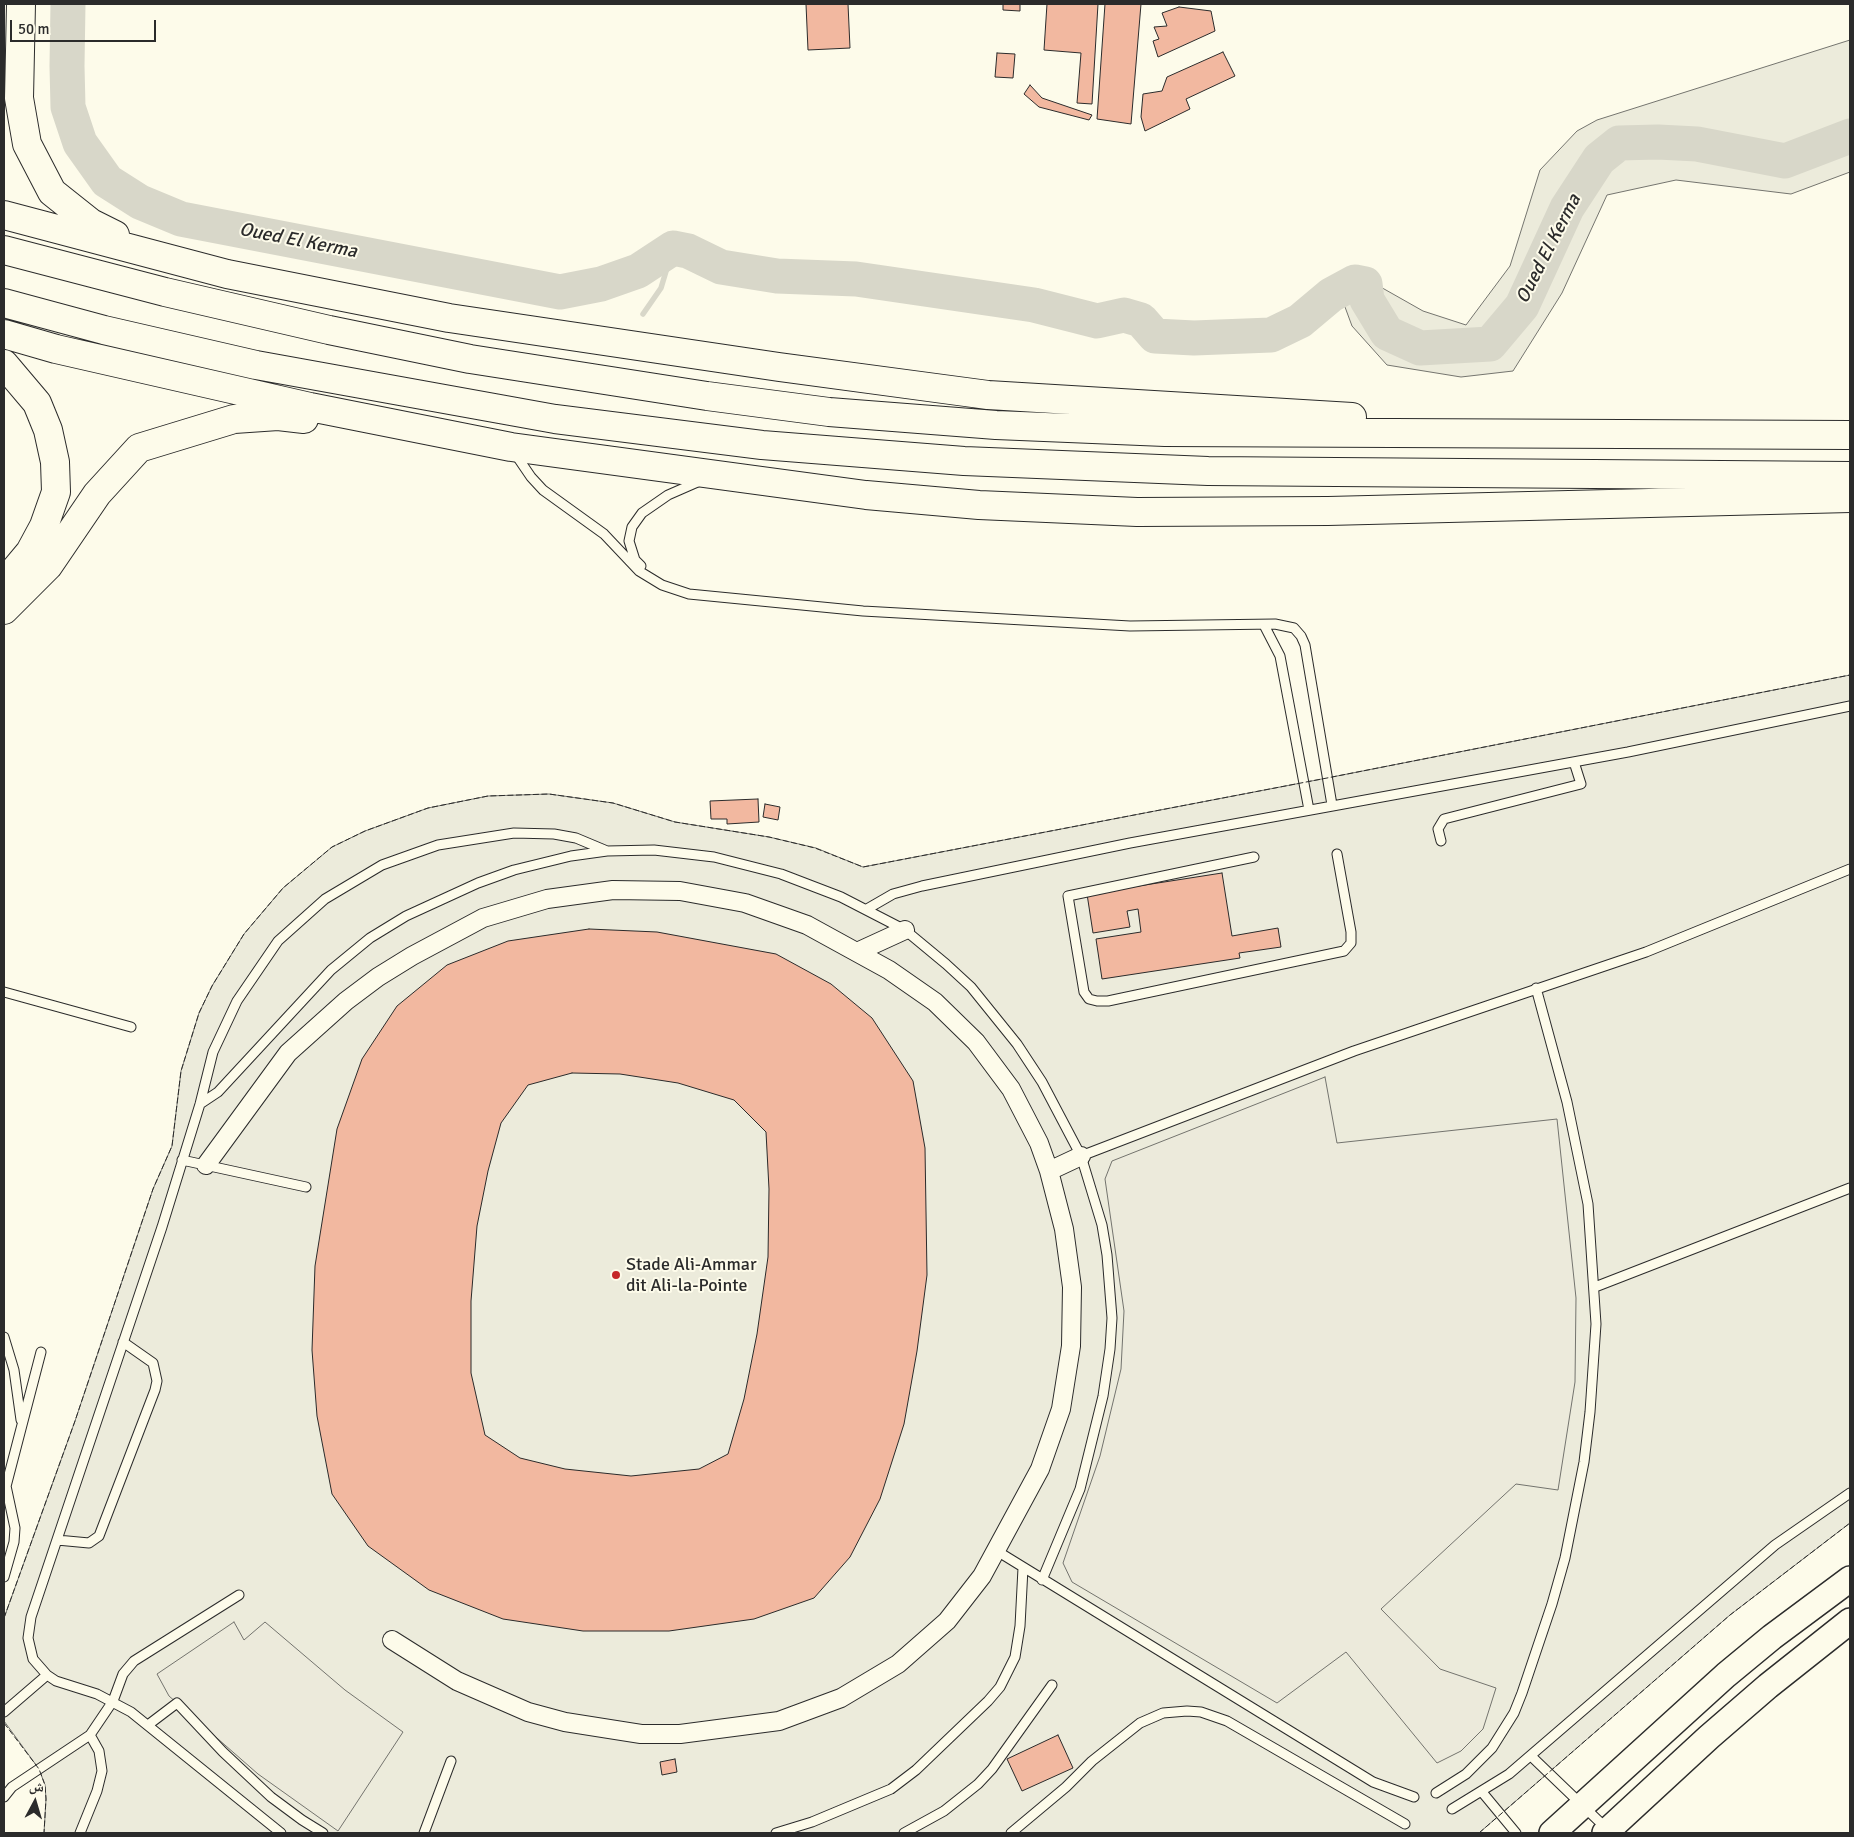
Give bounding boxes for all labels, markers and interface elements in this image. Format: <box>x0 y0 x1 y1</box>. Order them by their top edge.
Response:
scale bar <box>12 10 159 42</box>
text: 50 m <box>18 20 49 38</box>
water label: Oued El Kerma <box>1512 191 1586 307</box>
water label: Oued El Kerma <box>237 218 359 264</box>
place label: Stade Ali-Ammar dit Ali-la-Pointe <box>626 1254 757 1296</box>
marker: Stade Ali-Ammar dit Ali-la-Pointe <box>610 1269 622 1281</box>
north arrow <box>10 1777 60 1827</box>
text: ش <box>28 1777 45 1796</box>

